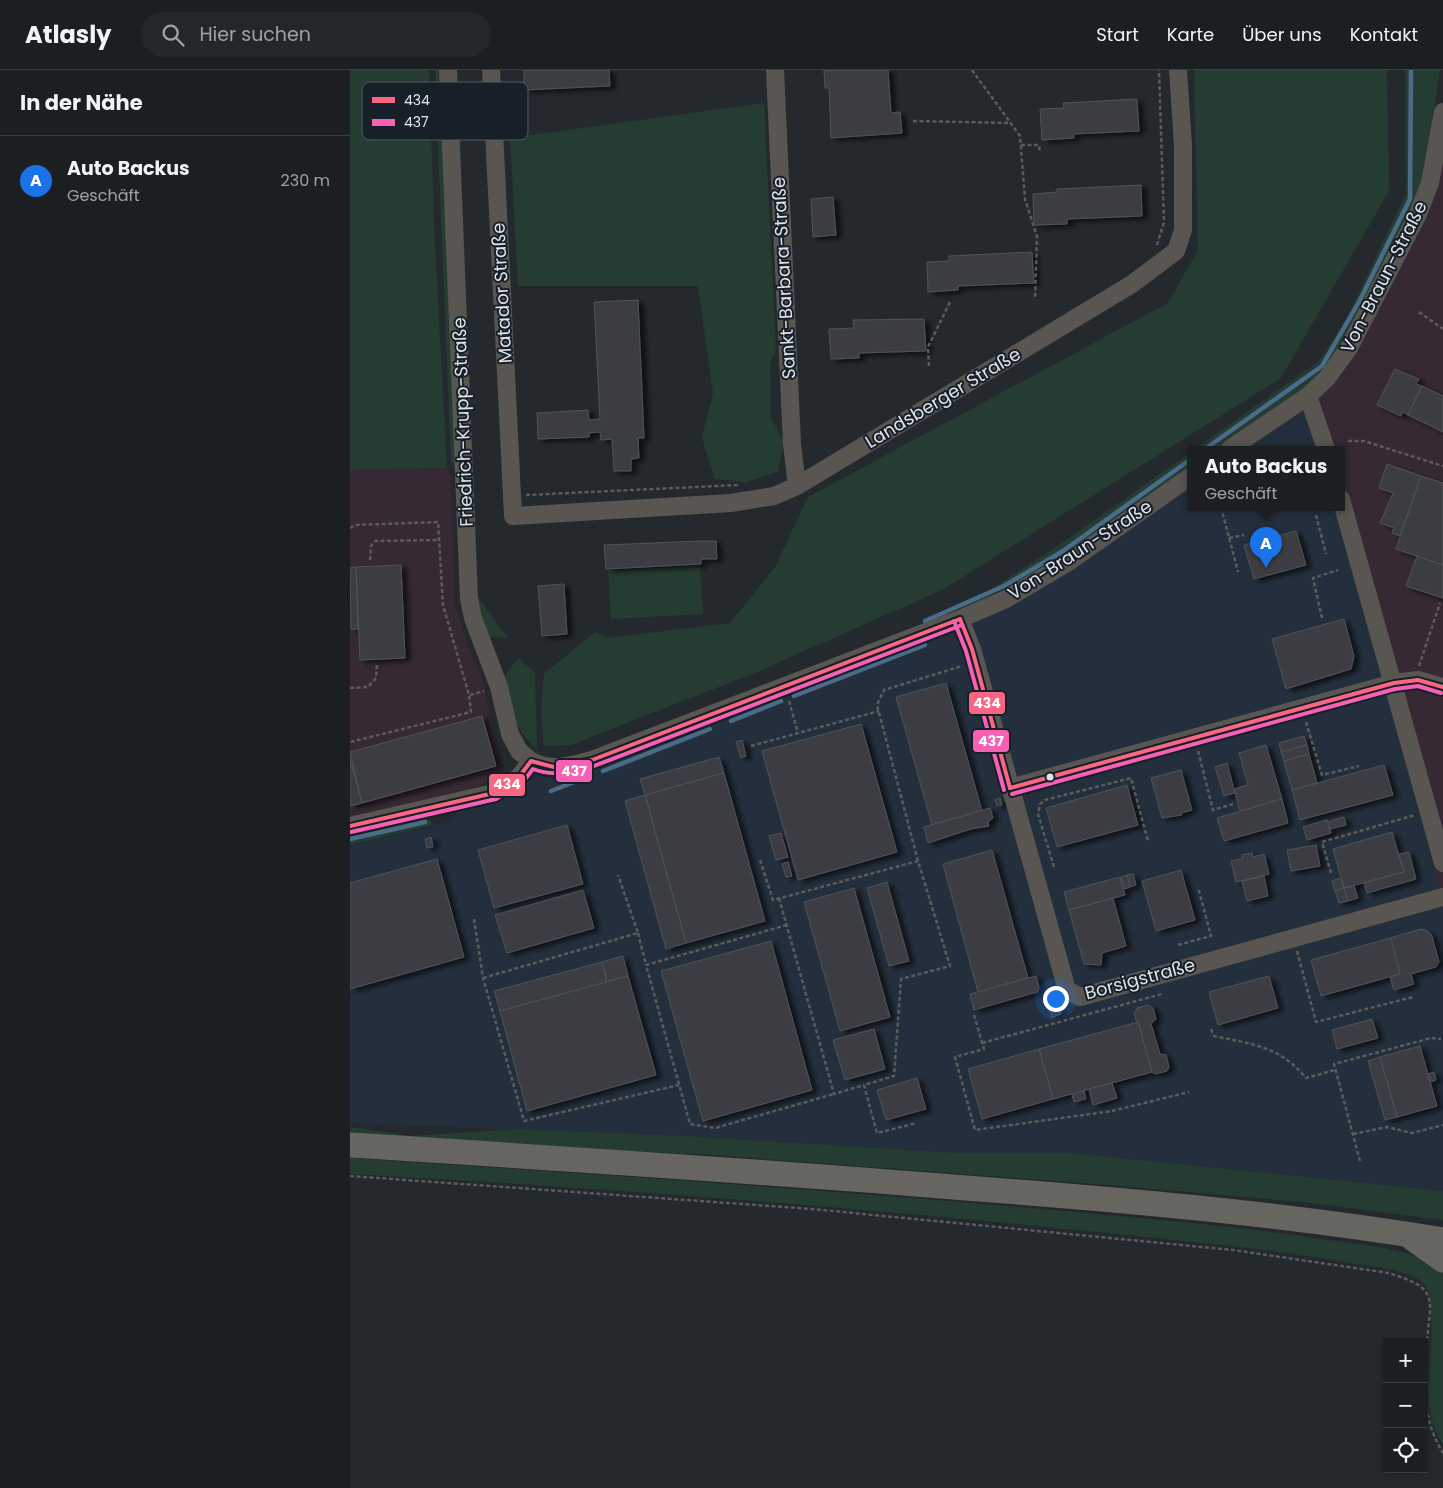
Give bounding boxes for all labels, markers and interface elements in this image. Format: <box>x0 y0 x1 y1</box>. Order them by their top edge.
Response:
search box <box>141 12 491 57</box>
text: Atlasly <box>25 18 111 51</box>
icon: search <box>159 21 187 49</box>
text: Hier suchen <box>199 21 311 48</box>
text: Start <box>1096 22 1139 47</box>
text: Karte <box>1167 22 1214 47</box>
text: Über uns <box>1242 22 1322 47</box>
text: Kontakt <box>1350 22 1418 47</box>
legend <box>362 82 528 140</box>
text: In der Nähe <box>20 88 143 117</box>
text: 434 <box>404 90 430 110</box>
text: 437 <box>404 112 429 132</box>
text: Auto Backus <box>67 155 190 182</box>
text: A <box>30 169 42 192</box>
text: 230 m <box>281 169 330 192</box>
street label: Sankt-Barbara-Straße <box>766 176 801 380</box>
text: Geschäft <box>67 184 140 207</box>
street label: Von-Braun-Straße <box>1334 197 1433 357</box>
street label: Matador Straße <box>485 222 518 364</box>
street label: Friedrich-Krupp-Straße <box>446 317 479 527</box>
street label: Landsberger Straße <box>860 341 1025 454</box>
popup <box>1187 446 1345 511</box>
text: Auto Backus <box>1205 453 1327 480</box>
text: Geschäft <box>1205 482 1277 505</box>
street label: Von-Braun-Straße <box>1003 494 1157 606</box>
pin: A <box>1250 527 1282 568</box>
line badge: 434 <box>968 691 1006 715</box>
text: 434 <box>973 693 1001 713</box>
line badge: 437 <box>972 729 1010 753</box>
text: 437 <box>978 731 1004 751</box>
line badge: 437 <box>555 759 593 783</box>
text: 437 <box>561 761 587 781</box>
unlabelled marker <box>1045 772 1055 782</box>
line badge: 434 <box>488 773 526 797</box>
text: 434 <box>493 774 521 794</box>
street label: Borsigstraße <box>1082 952 1198 1005</box>
your location <box>1043 986 1069 1012</box>
map controls <box>1383 1338 1428 1473</box>
button: + <box>1383 1338 1428 1383</box>
button: − <box>1383 1383 1428 1428</box>
button: locate <box>1383 1428 1428 1473</box>

